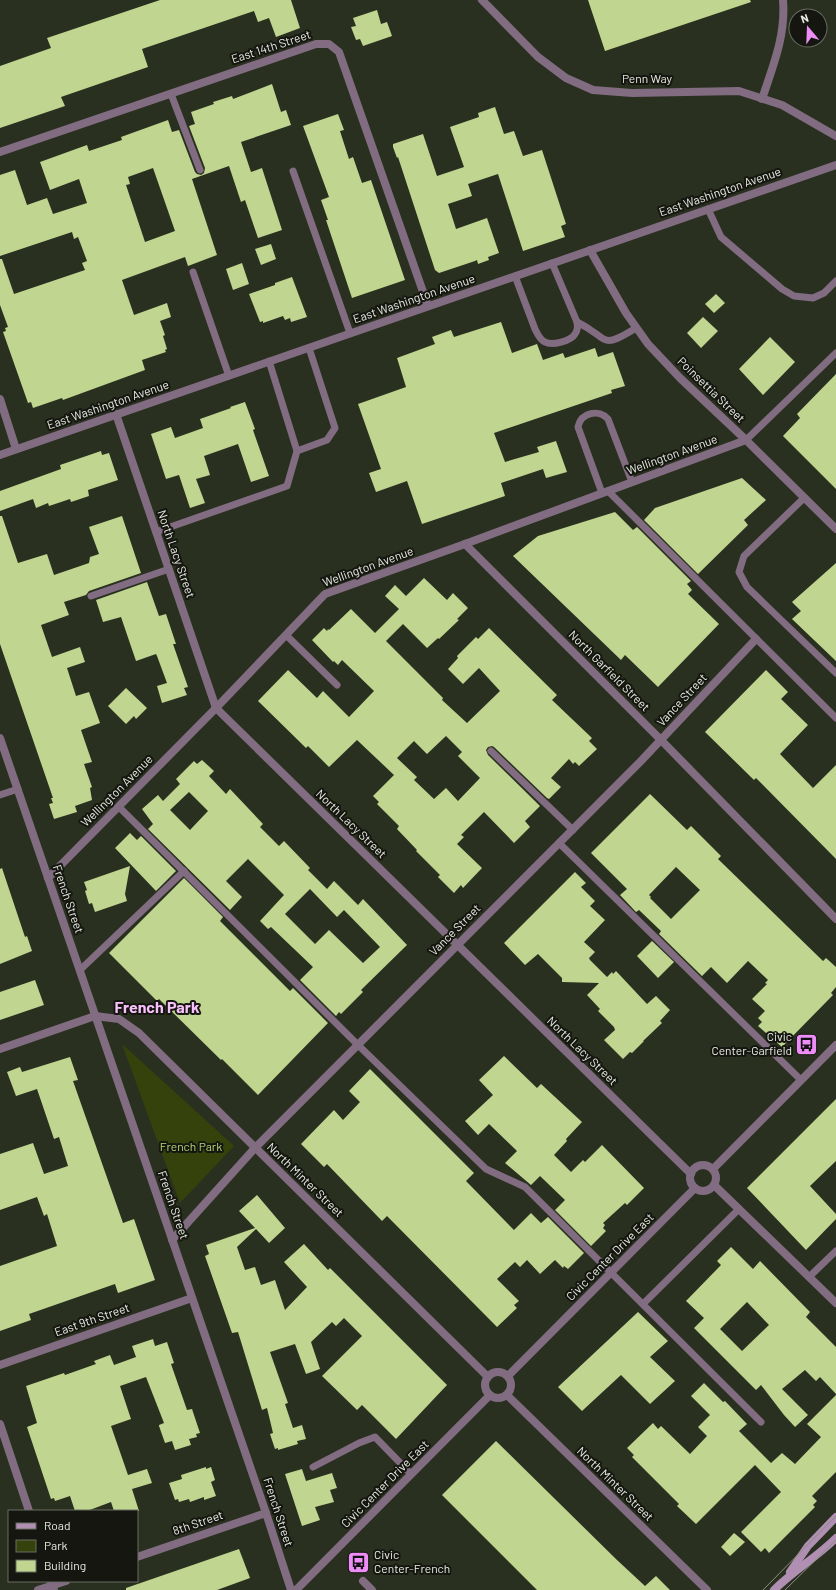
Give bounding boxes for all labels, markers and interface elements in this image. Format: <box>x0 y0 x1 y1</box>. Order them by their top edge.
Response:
north arrow <box>788 8 828 48</box>
text: N <box>799 11 810 25</box>
street label: East 14th Street <box>229 27 312 65</box>
street label: Penn Way <box>622 71 673 85</box>
street label: East Washington Avenue <box>657 164 782 218</box>
street label: East Washington Avenue <box>351 271 476 325</box>
street label: Poinsettia Street <box>675 354 748 425</box>
street label: East Washington Avenue <box>45 377 170 431</box>
street label: Wellington Avenue <box>624 431 719 477</box>
street label: North Lacy Street <box>155 508 199 600</box>
street label: Wellington Avenue <box>320 543 415 589</box>
street label: North Garfield Street <box>566 627 653 714</box>
street label: Vance Street <box>653 670 709 729</box>
street label: Wellington Avenue <box>78 752 155 829</box>
street label: North Lacy Street <box>314 786 390 860</box>
street label: French Street <box>51 863 87 935</box>
street label: Vance Street <box>426 901 483 958</box>
district label: French Park <box>115 997 200 1016</box>
street label: North Lacy Street <box>545 1013 621 1087</box>
place label: Civic Center-Garfield <box>711 1029 792 1057</box>
bus stop icon: Civic Center-Garfield <box>794 1031 820 1057</box>
park label: French Park <box>160 1139 222 1153</box>
street label: North Minter Street <box>265 1139 347 1219</box>
street label: French Street <box>156 1169 192 1241</box>
street label: Civic Center Drive East <box>563 1210 656 1303</box>
street label: East 9th Street <box>52 1300 131 1338</box>
street label: Civic Center Drive East <box>338 1437 431 1530</box>
street label: North Minter Street <box>575 1443 657 1523</box>
street label: French Street <box>261 1475 297 1548</box>
street label: 8th Street <box>171 1507 225 1537</box>
legend <box>8 1510 138 1582</box>
text: Road <box>44 1518 71 1532</box>
text: Park <box>44 1538 68 1552</box>
place label: Civic Center-French <box>374 1547 450 1575</box>
bus stop icon: Civic Center-French <box>345 1549 371 1575</box>
text: Building <box>44 1558 86 1572</box>

